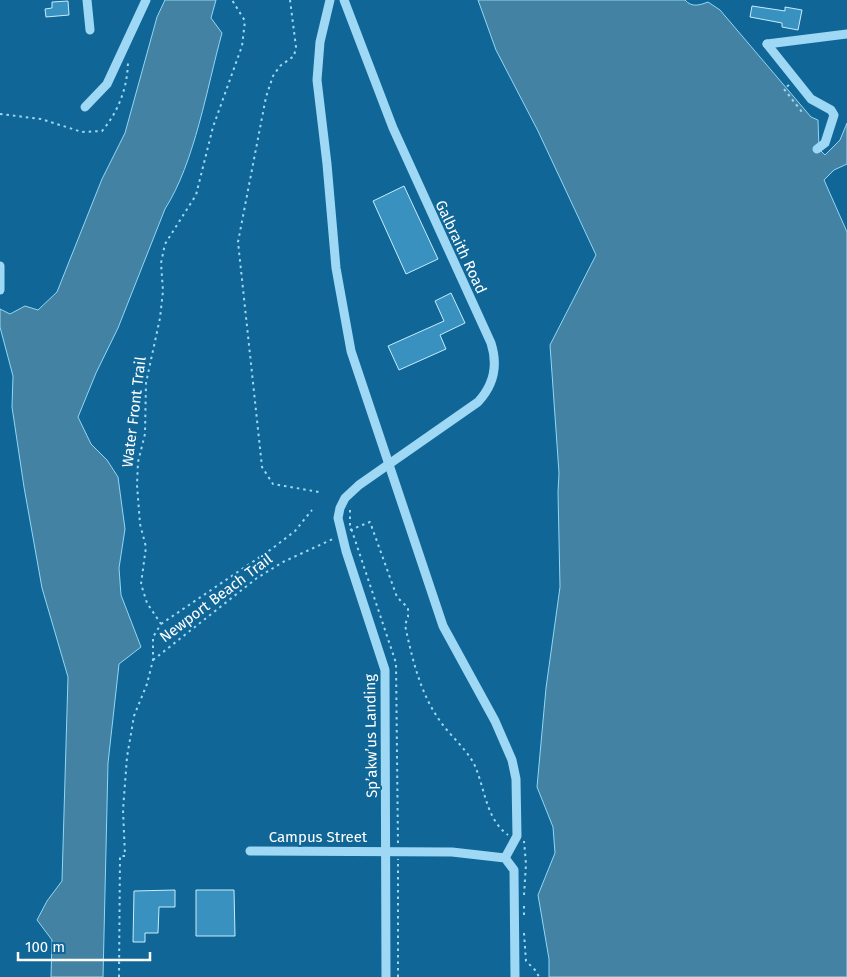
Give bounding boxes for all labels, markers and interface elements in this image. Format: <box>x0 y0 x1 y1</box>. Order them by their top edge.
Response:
street label: Galbraith Road <box>431 197 491 297</box>
street label: Water Front Trail <box>118 355 150 469</box>
street label: Newport Beach Trail <box>156 549 276 646</box>
street label: Sp’akw’us Landing <box>361 674 381 798</box>
street label: Campus Street <box>269 828 368 846</box>
scale bar <box>18 930 150 962</box>
text: 100 m <box>25 938 65 956</box>

